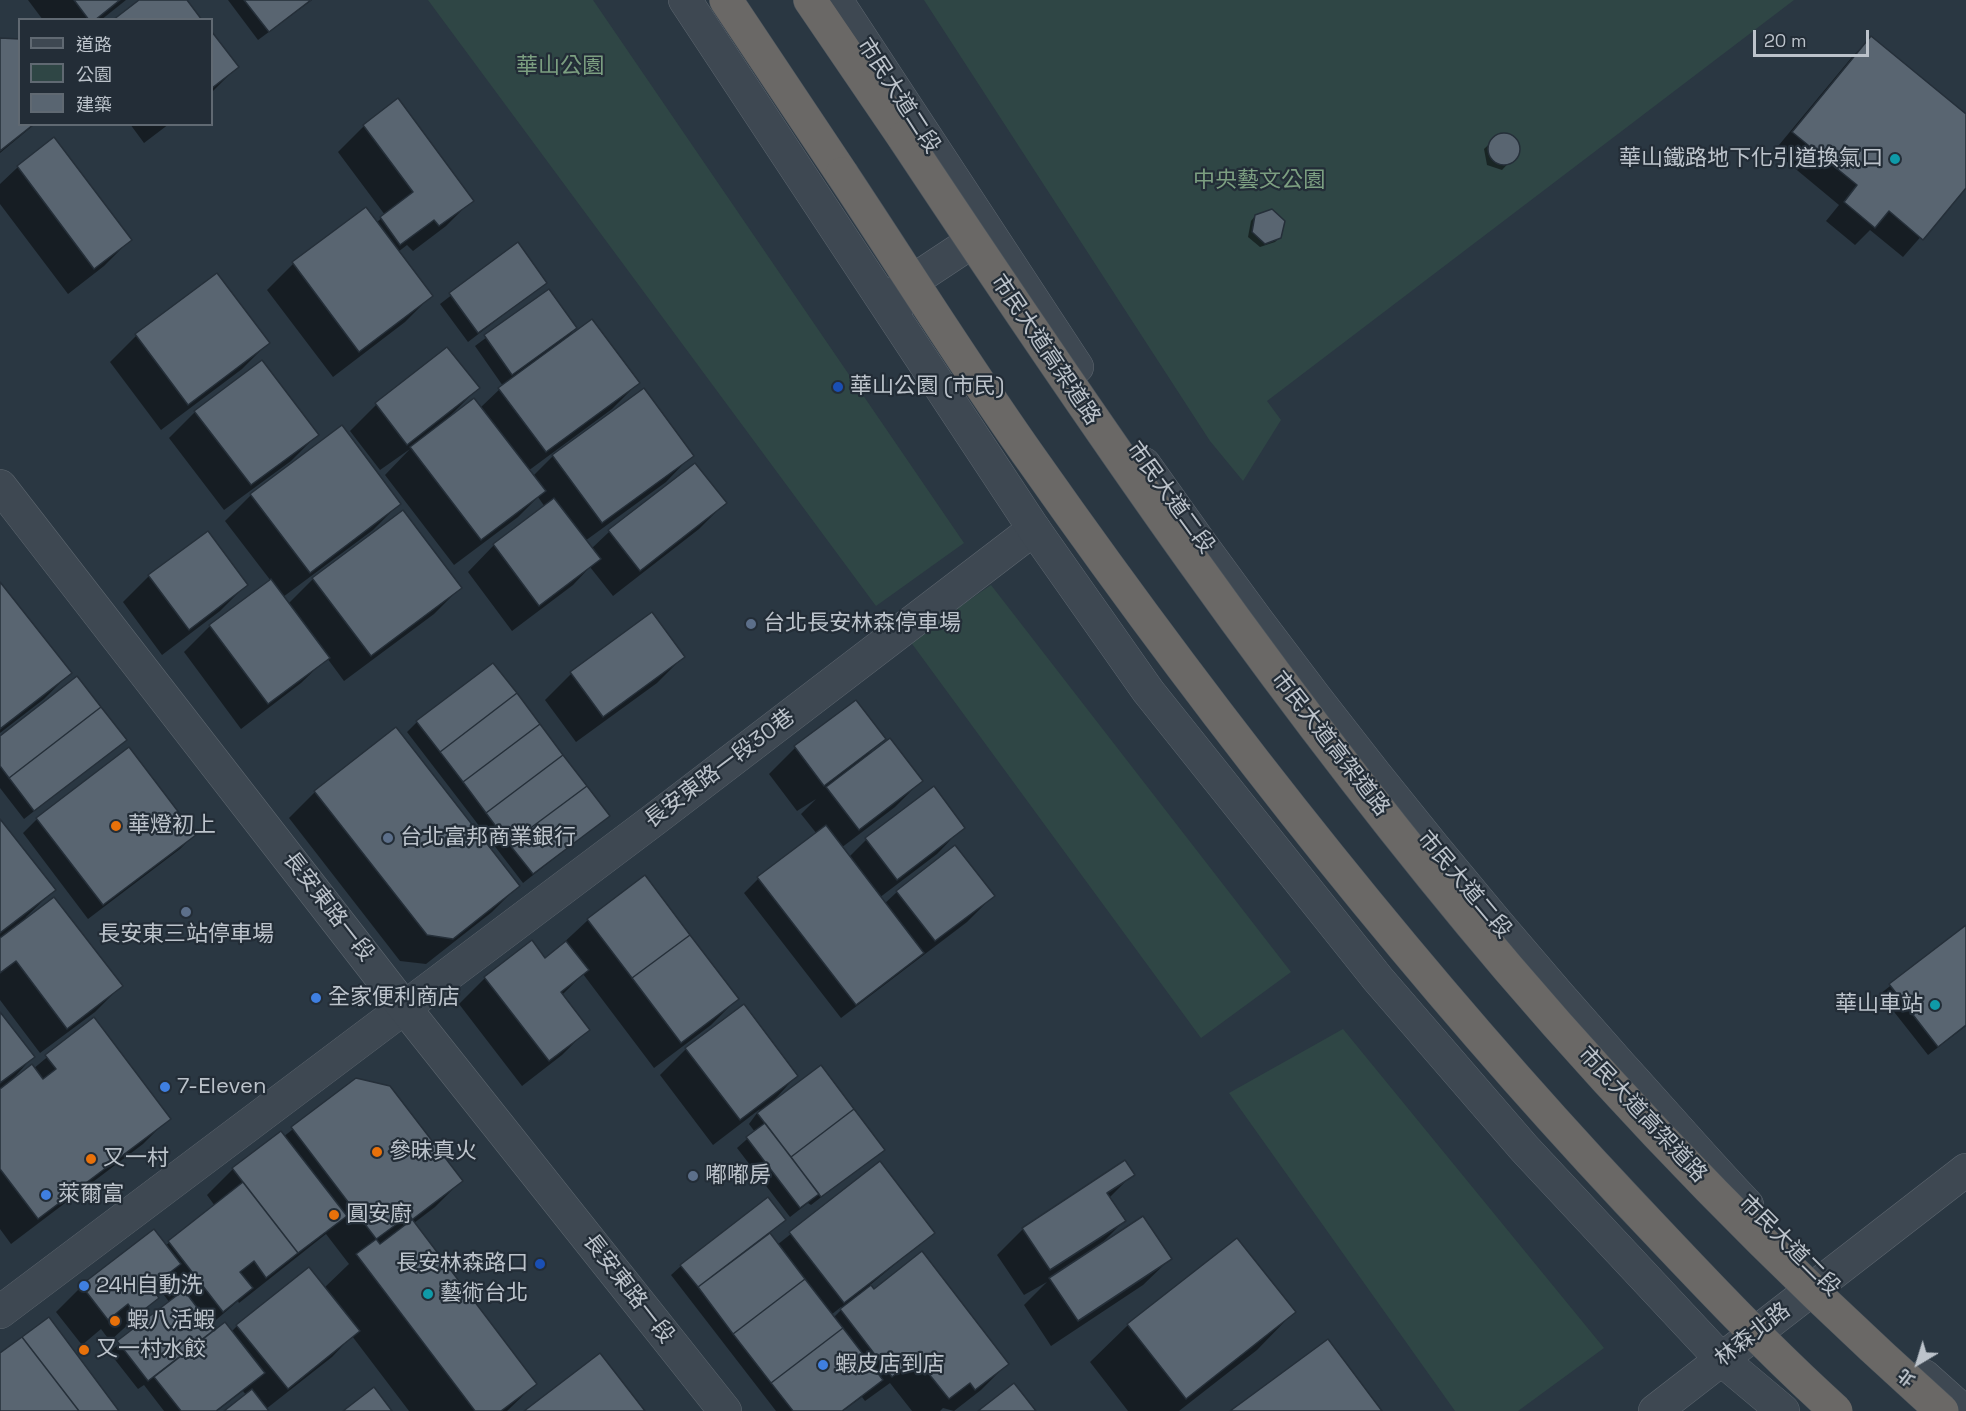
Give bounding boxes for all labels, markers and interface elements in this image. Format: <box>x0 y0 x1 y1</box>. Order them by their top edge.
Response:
legend <box>18 18 213 126</box>
scale bar <box>1756 18 1872 56</box>
text: 20 m <box>1764 29 1807 52</box>
text: 道路 <box>76 33 112 56</box>
street label: 市民大道二段 <box>851 33 945 159</box>
park label: 華山公園 <box>516 54 604 80</box>
text: 公園 <box>76 63 112 86</box>
text: 建築 <box>76 93 112 116</box>
place label: 華山鐵路地下化引道換氣口 <box>1619 146 1883 172</box>
marker: 華山鐵路地下化引道換氣口 <box>1888 152 1902 166</box>
park label: 中央藝文公園 <box>1193 168 1325 194</box>
street label: 市民大道高架道路 <box>985 270 1105 430</box>
place label: 華山公園 (市民) <box>850 374 1004 400</box>
marker: 華山公園 (市民) <box>831 380 845 394</box>
street label: 市民大道二段 <box>1121 437 1219 559</box>
place label: 台北長安林森停車場 <box>763 611 961 637</box>
marker: 台北長安林森停車場 <box>744 617 758 631</box>
street label: 市民大道高架道路 <box>1265 667 1395 821</box>
street label: 長安東路一段30巷 <box>640 704 800 834</box>
place label: 華燈初上 <box>128 813 216 839</box>
marker: 華燈初上 <box>109 819 123 833</box>
place label: 台北富邦商業銀行 <box>400 825 576 851</box>
street label: 市民大道二段 <box>1411 826 1517 944</box>
marker: 台北富邦商業銀行 <box>381 831 395 845</box>
street label: 長安東路一段 <box>277 847 379 967</box>
marker: 長安東三站停車場 <box>179 905 193 919</box>
place label: 長安東三站停車場 <box>98 922 274 948</box>
place label: 全家便利商店 <box>328 985 460 1011</box>
marker: 全家便利商店 <box>309 991 323 1005</box>
place label: 華山車站 <box>1835 992 1923 1018</box>
marker: 華山車站 <box>1928 998 1942 1012</box>
street label: 市民大道高架道路 <box>1572 1042 1712 1188</box>
place label: 7-Eleven <box>177 1074 266 1100</box>
marker: 7-Eleven <box>158 1080 172 1094</box>
place label: 參昧真火 <box>389 1139 477 1165</box>
marker: 參昧真火 <box>370 1145 384 1159</box>
place label: 又一村 <box>103 1146 169 1172</box>
marker: 又一村 <box>84 1152 98 1166</box>
place label: 嘟嘟房 <box>705 1163 771 1189</box>
marker: 嘟嘟房 <box>686 1169 700 1183</box>
place label: 萊爾富 <box>58 1182 124 1208</box>
marker: 萊爾富 <box>39 1188 53 1202</box>
street label: 市民大道二段 <box>1733 1190 1845 1302</box>
place label: 圓安廚 <box>346 1202 412 1228</box>
marker: 圓安廚 <box>327 1208 341 1222</box>
street label: 長安東路一段 <box>577 1229 679 1349</box>
place label: 長安林森路口 <box>396 1251 528 1277</box>
marker: 長安林森路口 <box>533 1257 547 1271</box>
place label: 24H自動洗 <box>96 1273 203 1299</box>
marker: 24H自動洗 <box>77 1279 91 1293</box>
place label: 藝術台北 <box>440 1281 528 1307</box>
marker: 藝術台北 <box>421 1287 435 1301</box>
street label: 林森北路 <box>1710 1298 1796 1372</box>
place label: 蝦八活蝦 <box>127 1308 215 1334</box>
marker: 蝦八活蝦 <box>108 1314 122 1328</box>
north arrow <box>1888 1333 1948 1393</box>
place label: 又一村水餃 <box>96 1337 206 1363</box>
marker: 又一村水餃 <box>77 1343 91 1357</box>
place label: 蝦皮店到店 <box>835 1352 945 1378</box>
marker: 蝦皮店到店 <box>816 1358 830 1372</box>
text: 北 <box>1894 1364 1919 1391</box>

